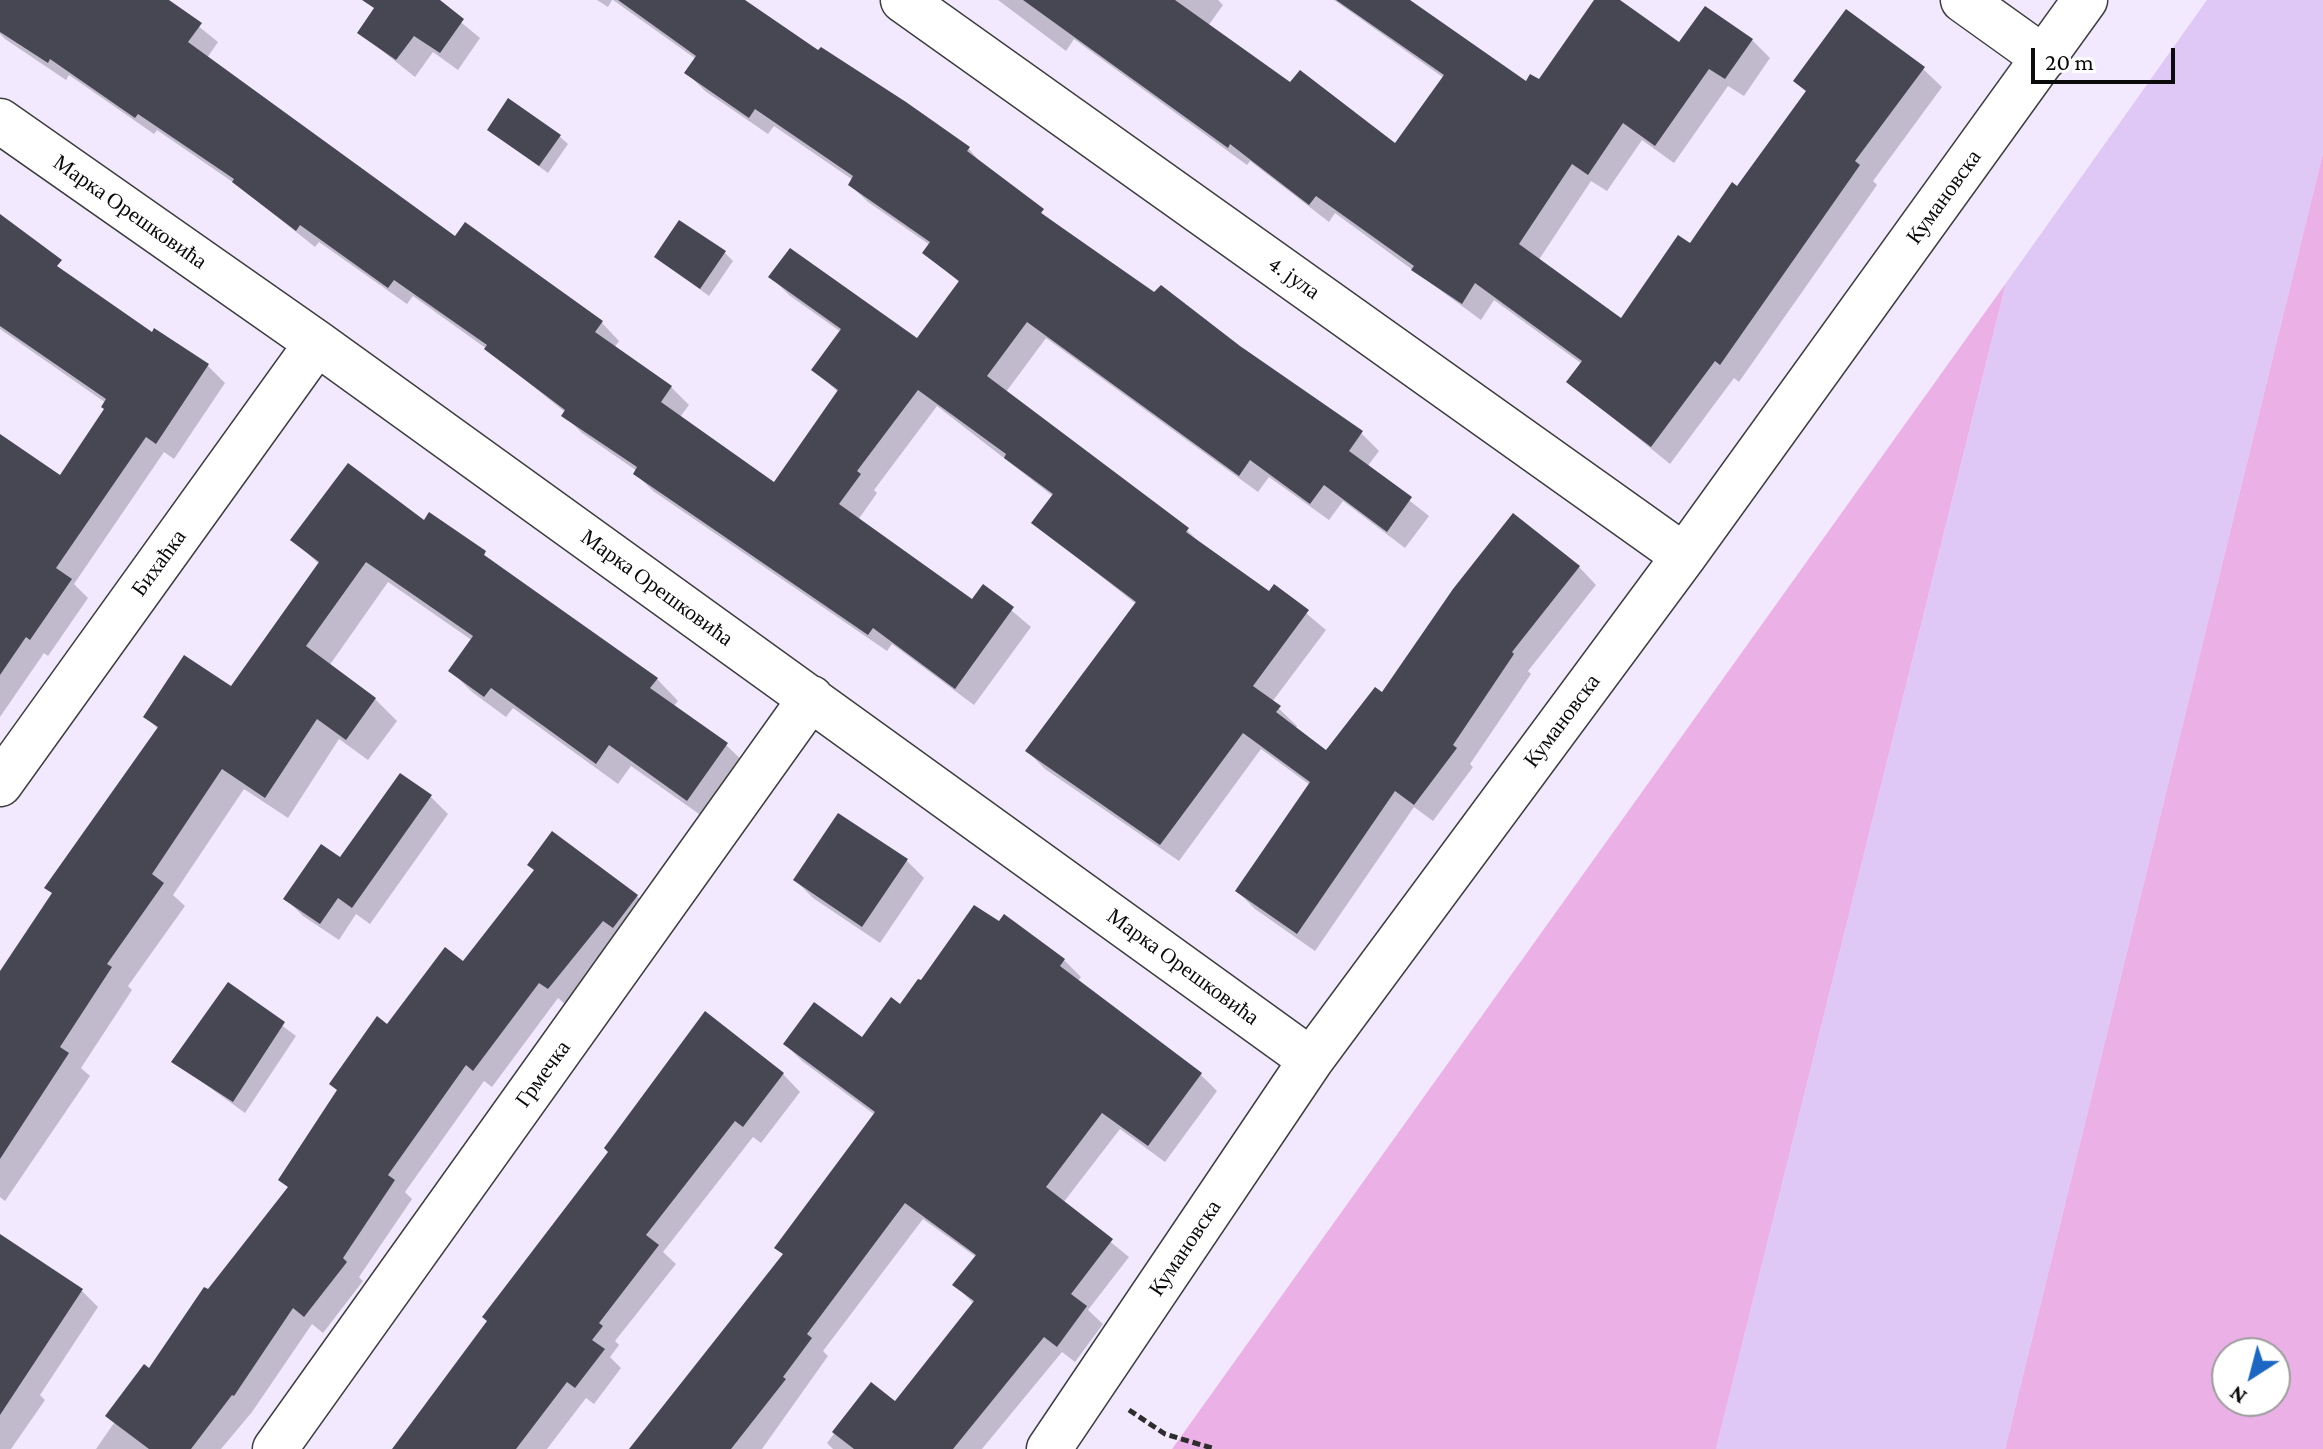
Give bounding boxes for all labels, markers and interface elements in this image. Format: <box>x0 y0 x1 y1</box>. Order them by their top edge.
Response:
scale bar <box>2035 32 2179 82</box>
text: 20 m <box>2045 48 2094 75</box>
street label: Кумановска <box>1901 145 1987 249</box>
street label: Марка Орешковића <box>48 149 212 275</box>
street label: 4. јула <box>1263 251 1325 305</box>
street label: Бихаћка <box>126 524 192 602</box>
street label: Марка Орешковића <box>576 524 738 652</box>
street label: Кумановска <box>1518 669 1606 773</box>
street label: Марка Орешковића <box>1102 903 1264 1031</box>
street label: Грмечка <box>510 1035 576 1113</box>
street label: Кумановска <box>1143 1195 1227 1301</box>
north arrow <box>2211 1337 2291 1417</box>
text: N <box>2224 1381 2251 1410</box>

